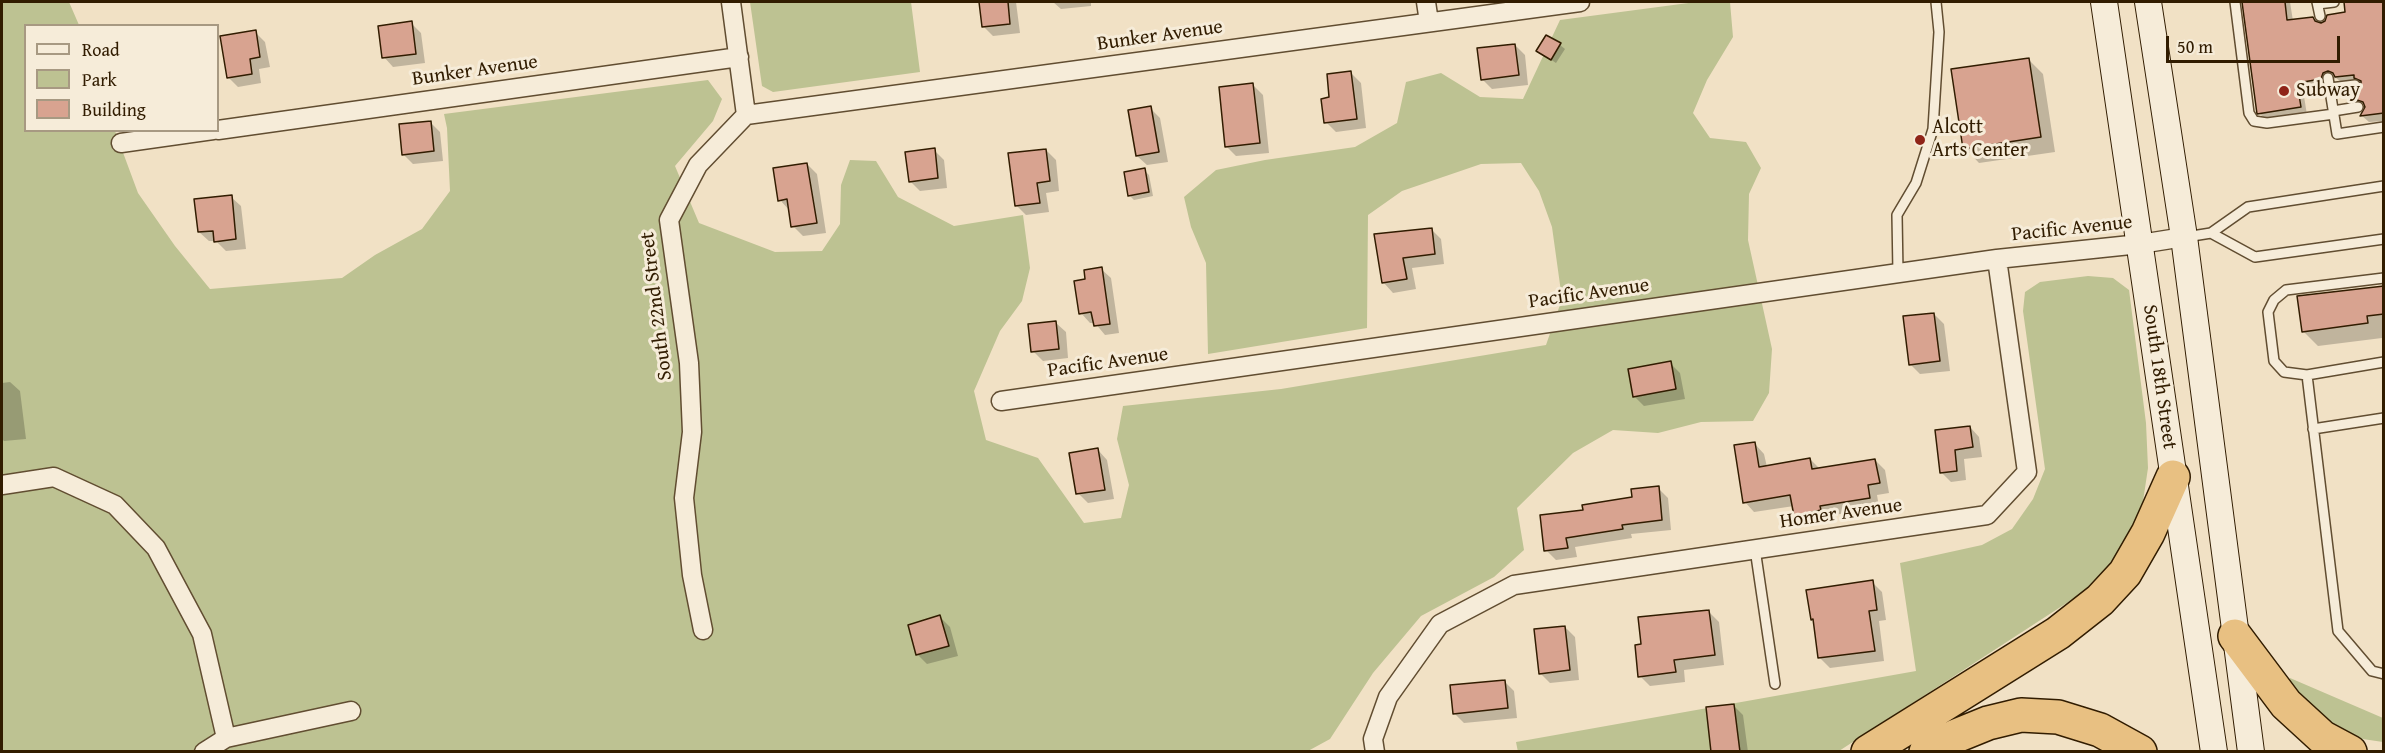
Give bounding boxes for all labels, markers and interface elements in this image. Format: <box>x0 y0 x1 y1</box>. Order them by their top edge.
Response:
street label: Bunker Avenue <box>1096 15 1224 57</box>
legend <box>24 24 219 132</box>
scale bar <box>2169 24 2343 62</box>
text: 50 m <box>2177 33 2213 60</box>
text: Road <box>82 36 120 63</box>
street label: Bunker Avenue <box>411 50 539 92</box>
text: Park <box>82 66 117 93</box>
place label: Subway <box>2296 79 2360 103</box>
marker: Subway <box>2277 84 2291 98</box>
text: Building <box>82 96 146 123</box>
place label: Alcott Arts Center <box>1932 116 2028 163</box>
marker: Alcott Arts Center <box>1913 133 1927 147</box>
street label: Pacific Avenue <box>2010 211 2134 247</box>
street label: South 22nd Street <box>636 230 678 382</box>
street label: Pacific Avenue <box>1527 274 1651 314</box>
street label: South 18th Street <box>2137 303 2181 451</box>
street label: Pacific Avenue <box>1046 343 1170 383</box>
street label: Homer Avenue <box>1778 494 1904 534</box>

